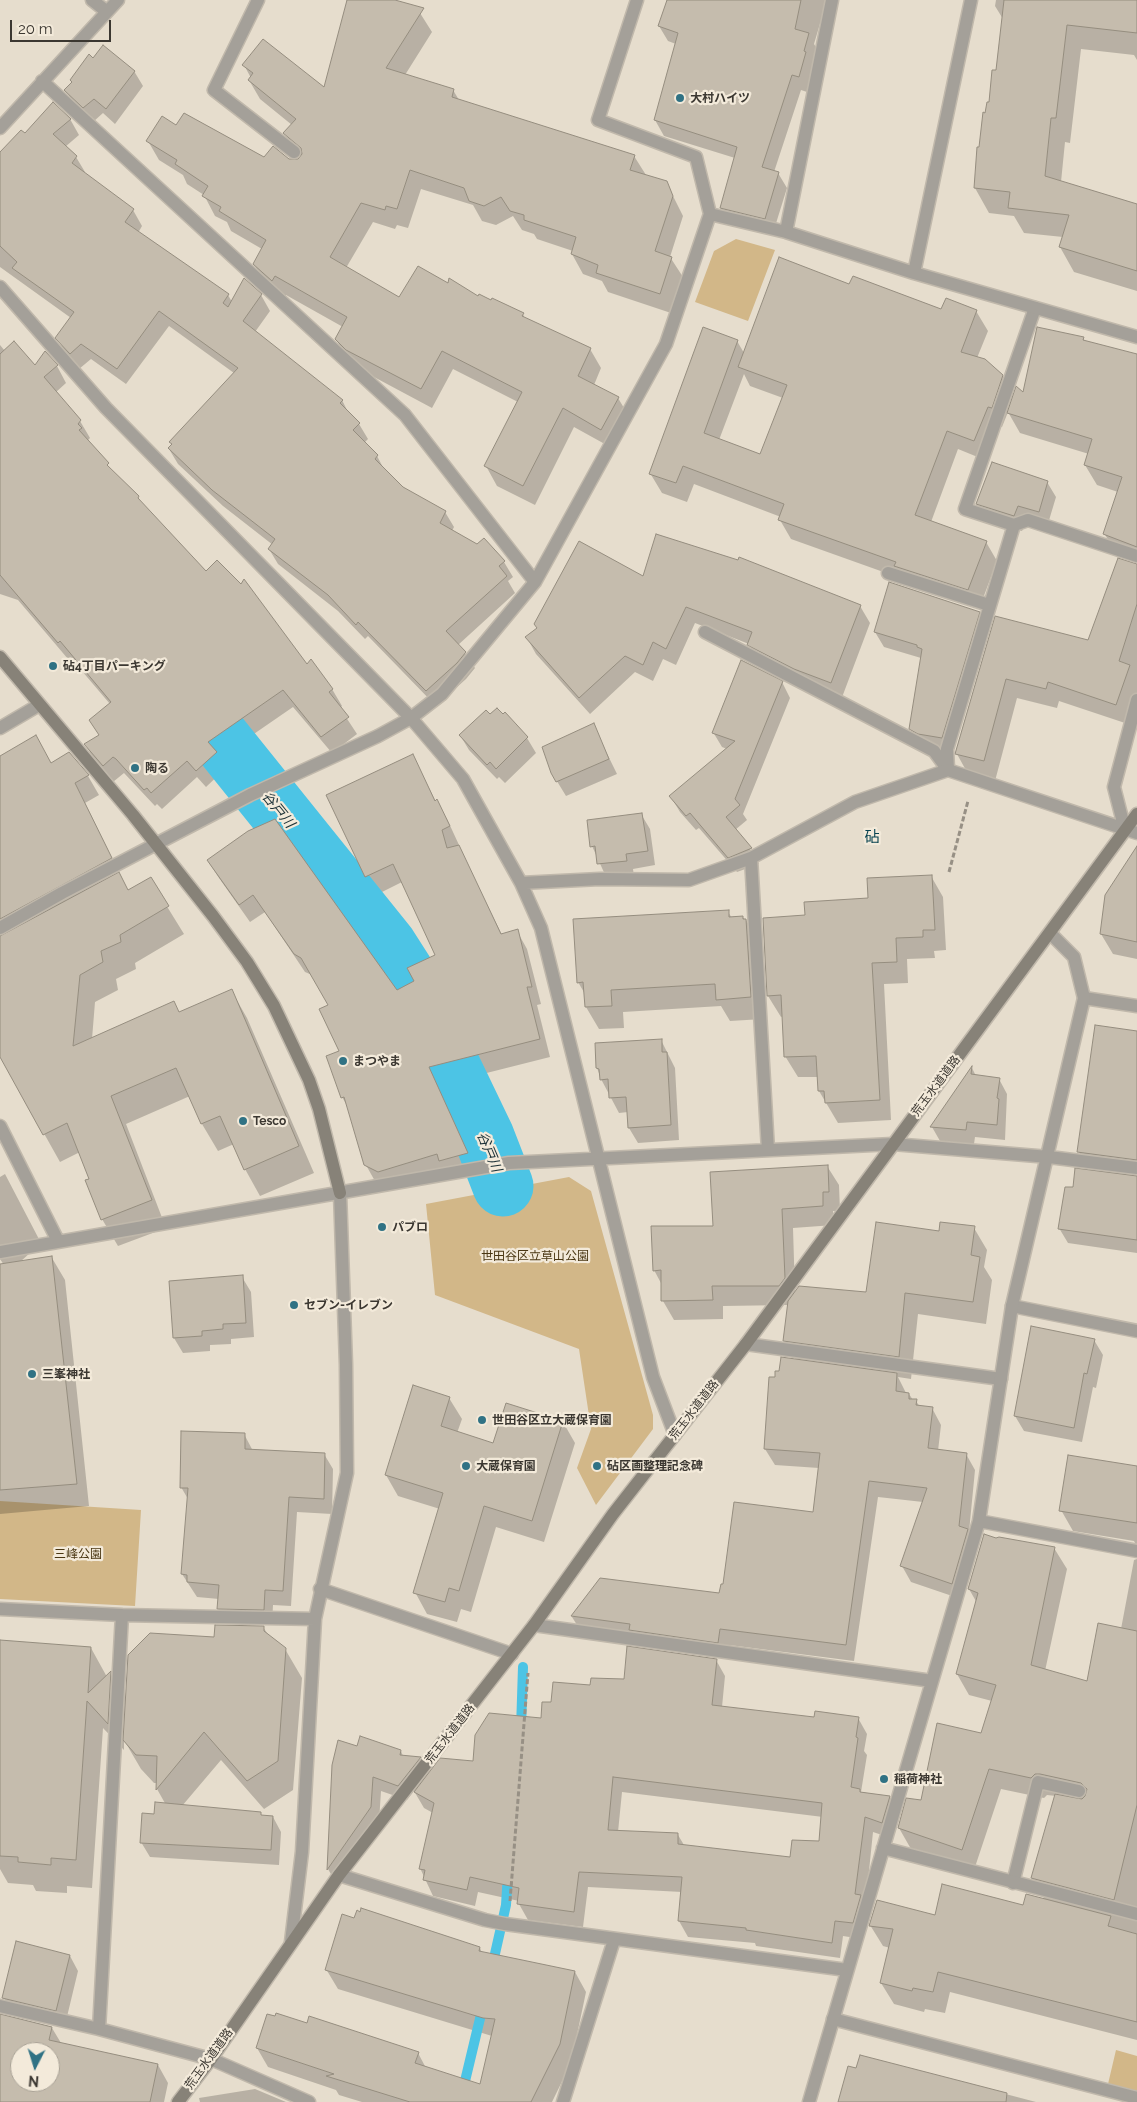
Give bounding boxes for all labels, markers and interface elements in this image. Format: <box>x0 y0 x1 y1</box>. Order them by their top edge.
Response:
scale bar <box>12 10 114 42</box>
text: 20 m <box>18 20 53 38</box>
place label: 大村ハイツ <box>690 91 750 105</box>
marker: 大村ハイツ <box>674 92 686 104</box>
place label: 砧4丁目パーキング <box>63 659 166 673</box>
marker: 砧4丁目パーキング <box>47 660 59 672</box>
place label: 陶る <box>145 761 169 775</box>
marker: 陶る <box>129 762 141 774</box>
water label: 谷戸川 <box>258 788 298 832</box>
district label: 砧 <box>865 828 879 846</box>
street label: 荒玉水道道路 <box>909 1053 963 1119</box>
place label: まつやま <box>353 1054 401 1068</box>
marker: まつやま <box>337 1055 349 1067</box>
place label: Tesco <box>253 1114 286 1128</box>
marker: Tesco <box>237 1115 249 1127</box>
water label: 谷戸川 <box>473 1129 505 1175</box>
place label: パブロ <box>392 1220 428 1234</box>
marker: パブロ <box>376 1221 388 1233</box>
park label: 世田谷区立草山公園 <box>481 1249 589 1263</box>
place label: セブン-イレブン <box>304 1298 393 1312</box>
marker: セブン-イレブン <box>288 1299 300 1311</box>
place label: 三峯神社 <box>42 1367 90 1381</box>
marker: 三峯神社 <box>26 1368 38 1380</box>
street label: 荒玉水道道路 <box>666 1377 722 1443</box>
place label: 世田谷区立大蔵保育園 <box>492 1413 612 1427</box>
marker: 世田谷区立大蔵保育園 <box>476 1414 488 1426</box>
place label: 大蔵保育園 <box>476 1459 536 1473</box>
place label: 砧区画整理記念碑 <box>607 1459 703 1473</box>
marker: 大蔵保育園 <box>460 1460 472 1472</box>
marker: 砧区画整理記念碑 <box>591 1460 603 1472</box>
park label: 三峰公園 <box>54 1547 102 1561</box>
street label: 荒玉水道道路 <box>422 1701 478 1767</box>
place label: 稲荷神社 <box>894 1772 942 1786</box>
marker: 稲荷神社 <box>878 1773 890 1785</box>
street label: 荒玉水道道路 <box>182 2026 236 2092</box>
north arrow <box>10 2042 60 2092</box>
text: N <box>28 2073 40 2089</box>

